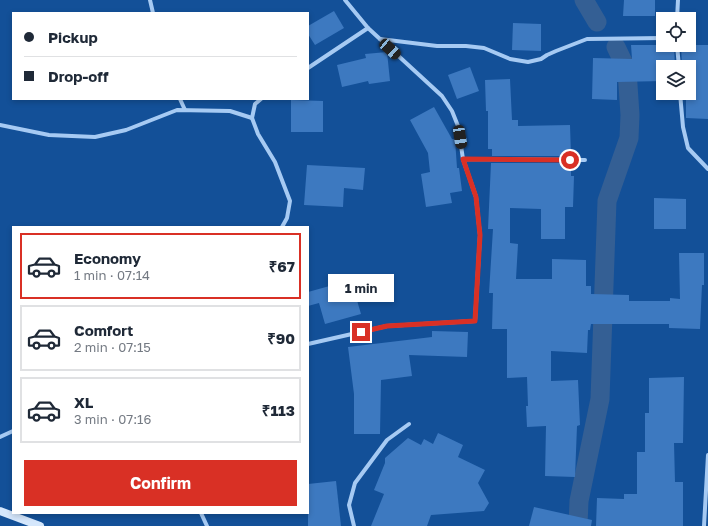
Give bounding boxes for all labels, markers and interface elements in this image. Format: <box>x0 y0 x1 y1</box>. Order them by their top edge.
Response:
map controls <box>656 12 696 100</box>
button: locate <box>656 12 696 52</box>
text: Pickup <box>48 28 98 46</box>
car <box>377 37 403 61</box>
button: layers <box>656 60 696 100</box>
text: Drop-off <box>48 67 108 85</box>
car <box>452 124 468 150</box>
route start <box>561 151 579 169</box>
icon: car <box>26 248 62 284</box>
text: Economy <box>74 249 141 267</box>
text: ₹67 <box>269 257 295 275</box>
text: 1 min · 07:14 <box>74 267 150 283</box>
callout: 1 min <box>328 274 394 302</box>
text: 1 min <box>345 280 377 296</box>
icon: car <box>26 320 62 356</box>
text: Comfort <box>74 321 133 339</box>
route end <box>352 323 370 341</box>
text: ₹90 <box>267 329 295 347</box>
text: 2 min · 07:15 <box>74 339 151 355</box>
icon: car <box>26 392 62 428</box>
text: XL <box>74 393 93 411</box>
text: ₹113 <box>262 401 295 419</box>
text: 3 min · 07:16 <box>74 411 151 427</box>
button: Confirm <box>24 460 297 506</box>

